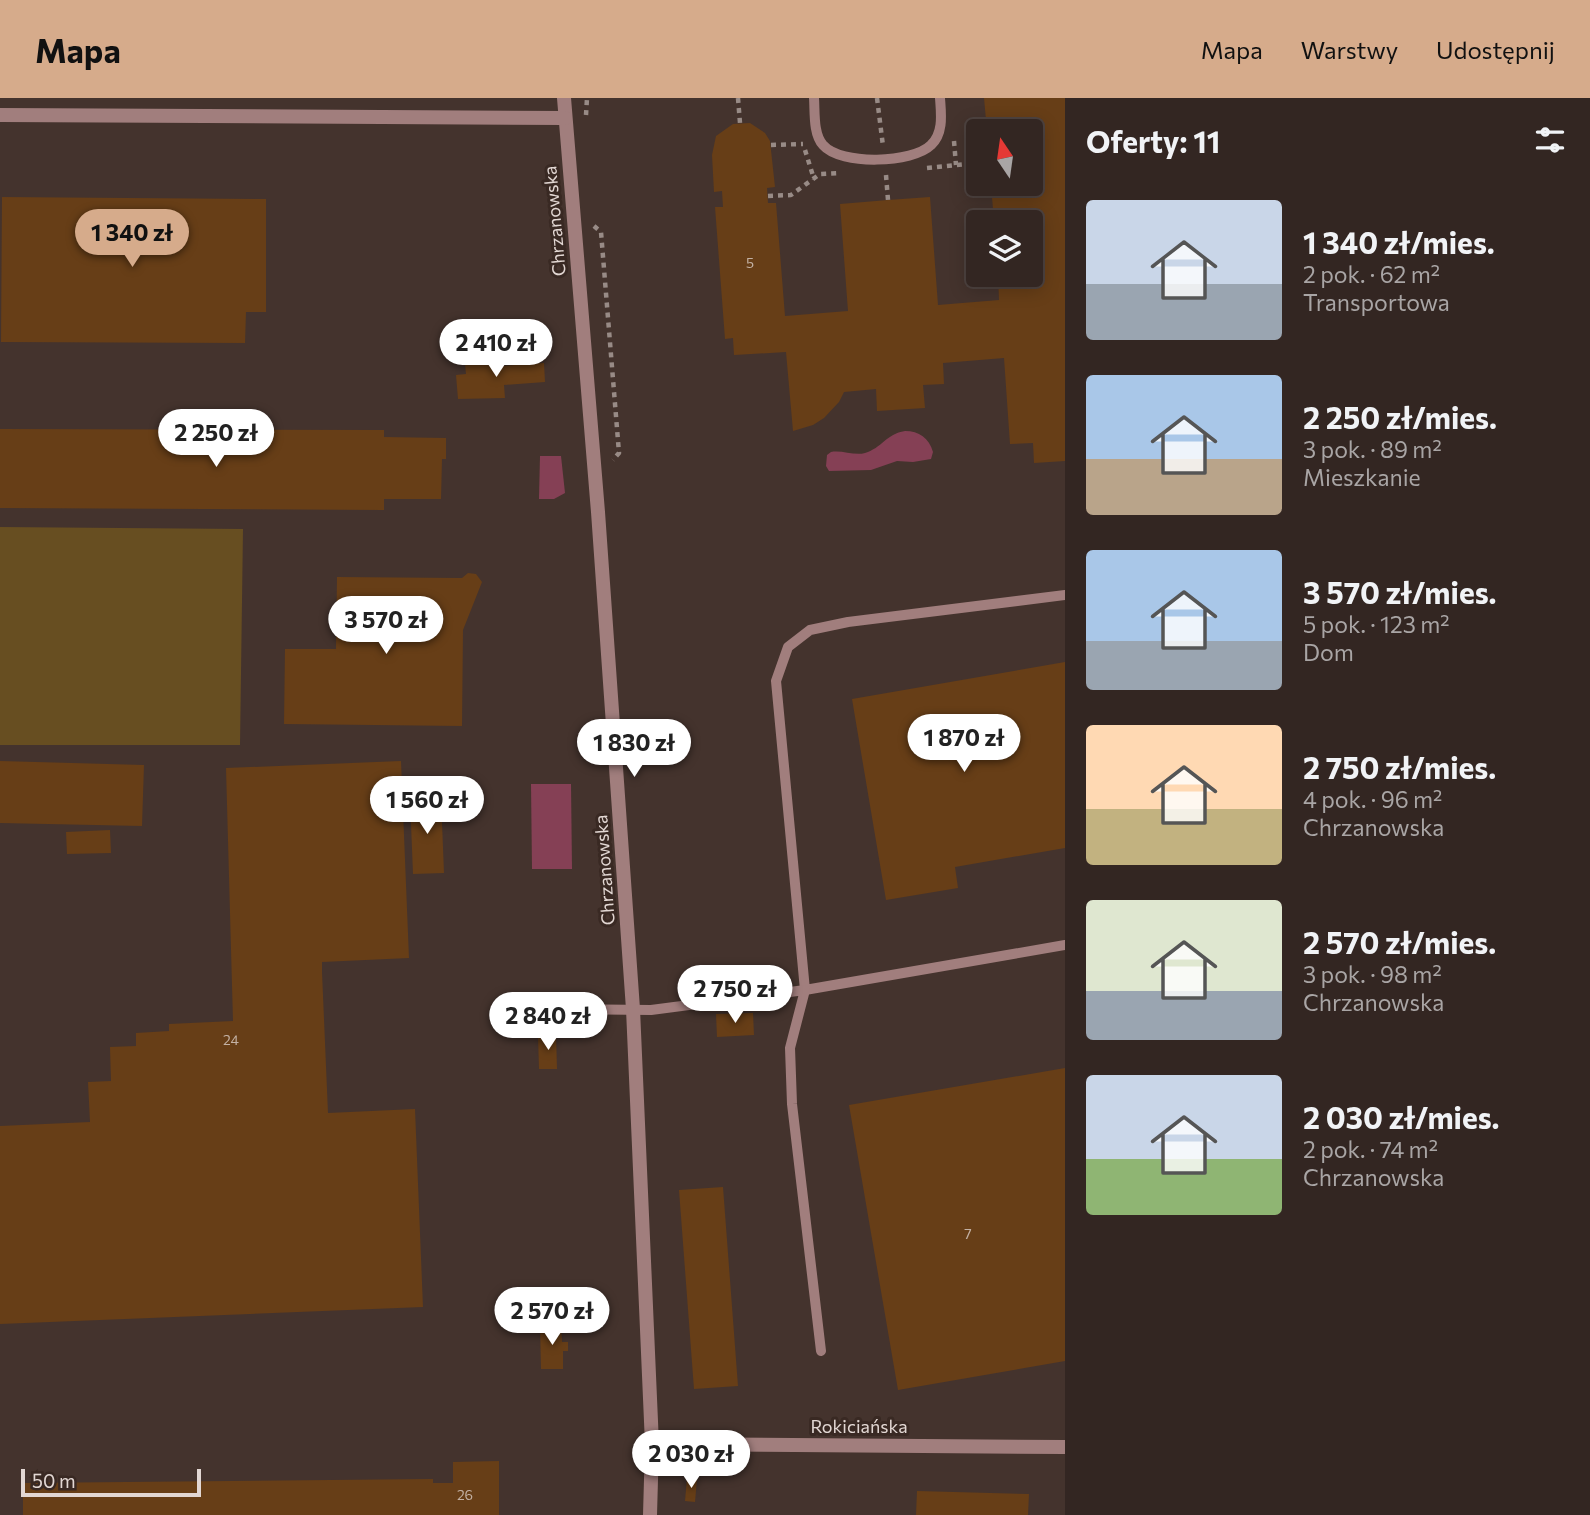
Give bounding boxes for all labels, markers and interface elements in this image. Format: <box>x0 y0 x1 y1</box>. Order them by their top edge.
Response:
text: Mapa <box>35 29 121 70</box>
text: Mapa <box>1201 35 1263 64</box>
text: Warstwy <box>1301 35 1398 64</box>
text: Udostępnij <box>1436 35 1555 64</box>
north arrow <box>966 119 1043 196</box>
map controls <box>966 119 1043 287</box>
icon: filters <box>1531 121 1569 159</box>
text: Oferty: 11 <box>1086 122 1220 159</box>
street label: Chrzanowska <box>538 165 570 277</box>
pin: 1 340 zł <box>60 209 204 269</box>
button: layers <box>966 210 1043 287</box>
text: 1 340 zł <box>91 218 173 246</box>
text: 1 340 zł/mies. <box>1303 223 1495 260</box>
icon: home <box>1142 228 1226 312</box>
house number: 5 <box>746 254 754 271</box>
text: 2 pok. · 62 m² <box>1303 260 1440 288</box>
text: Transportowa <box>1303 288 1450 316</box>
pin: 2 410 zł <box>424 320 568 379</box>
text: 2 410 zł <box>456 328 537 356</box>
text: 2 250 zł/mies. <box>1303 398 1497 435</box>
icon: home <box>1142 403 1226 487</box>
pin: 2 250 zł <box>144 410 288 469</box>
text: 2 250 zł <box>174 418 258 446</box>
text: 3 pok. · 89 m² <box>1303 435 1442 463</box>
text: Mieszkanie <box>1303 463 1421 491</box>
text: 3 570 zł/mies. <box>1303 573 1497 610</box>
icon: home <box>1142 578 1226 662</box>
pin: 3 570 zł <box>314 596 458 656</box>
text: 3 570 zł <box>344 605 428 633</box>
text: 5 pok. · 123 m² <box>1303 610 1450 638</box>
text: Dom <box>1303 638 1354 666</box>
pin: 1 870 zł <box>892 714 1036 774</box>
pin: 1 830 zł <box>562 720 706 779</box>
text: 1 870 zł <box>924 723 1005 751</box>
text: 1 830 zł <box>593 728 675 756</box>
text: 2 750 zł/mies. <box>1303 748 1496 785</box>
icon: home <box>1142 753 1226 837</box>
pin: 1 560 zł <box>355 776 499 836</box>
text: 1 560 zł <box>386 785 468 813</box>
text: 4 pok. · 96 m² <box>1303 785 1442 813</box>
text: Chrzanowska <box>1303 813 1444 841</box>
street label: Chrzanowska <box>589 814 619 926</box>
text: 2 570 zł/mies. <box>1303 923 1496 960</box>
icon: home <box>1142 928 1226 1012</box>
text: 3 pok. · 98 m² <box>1303 960 1442 988</box>
pin: 2 750 zł <box>663 965 807 1025</box>
text: 2 750 zł <box>693 974 777 1002</box>
text: Chrzanowska <box>1303 988 1444 1016</box>
pin: 2 840 zł <box>476 992 620 1052</box>
text: 2 840 zł <box>505 1001 591 1029</box>
house number: 24 <box>223 1031 240 1048</box>
text: 2 030 zł/mies. <box>1303 1098 1500 1135</box>
icon: home <box>1142 1103 1226 1187</box>
text: 2 pok. · 74 m² <box>1303 1135 1438 1163</box>
text: Chrzanowska <box>1303 1163 1444 1191</box>
house number: 7 <box>964 1225 972 1242</box>
pin: 2 570 zł <box>480 1288 624 1347</box>
text: 2 570 zł <box>510 1296 594 1324</box>
street label: Rokiciańska <box>810 1415 908 1437</box>
pin: 2 030 zł <box>619 1430 763 1490</box>
text: 2 030 zł <box>648 1439 734 1467</box>
scale bar <box>21 1466 201 1498</box>
text: 50 m <box>32 1469 76 1492</box>
house number: 26 <box>457 1486 473 1503</box>

